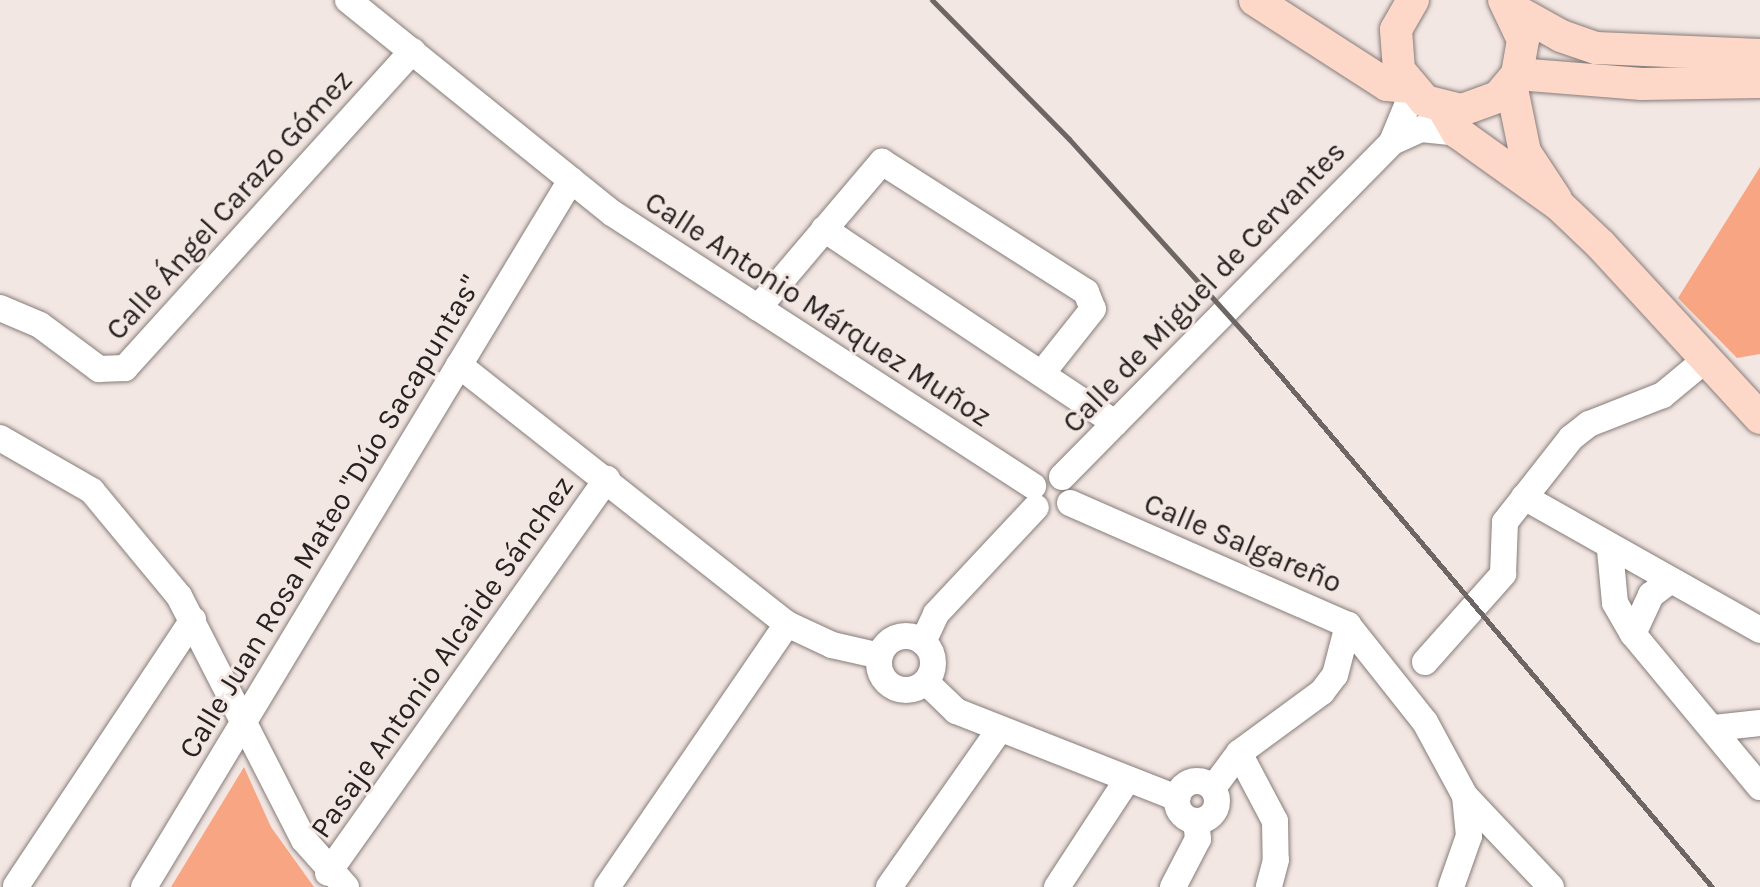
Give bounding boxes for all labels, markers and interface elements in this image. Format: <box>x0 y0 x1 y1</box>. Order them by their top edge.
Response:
street label: Calle Ángel Carazo Gómez <box>98 63 360 347</box>
street label: Calle de Miguel de Cervantes <box>1055 134 1353 440</box>
street label: Calle Antonio Márquez Muñoz <box>638 184 998 434</box>
street label: Calle Juan Rosa Mateo "Dúo Sacapuntas" <box>171 269 489 765</box>
street label: Pasaje Antonio Alcaide Sánchez <box>303 469 581 845</box>
street label: Calle Salgareño <box>1139 485 1347 601</box>

